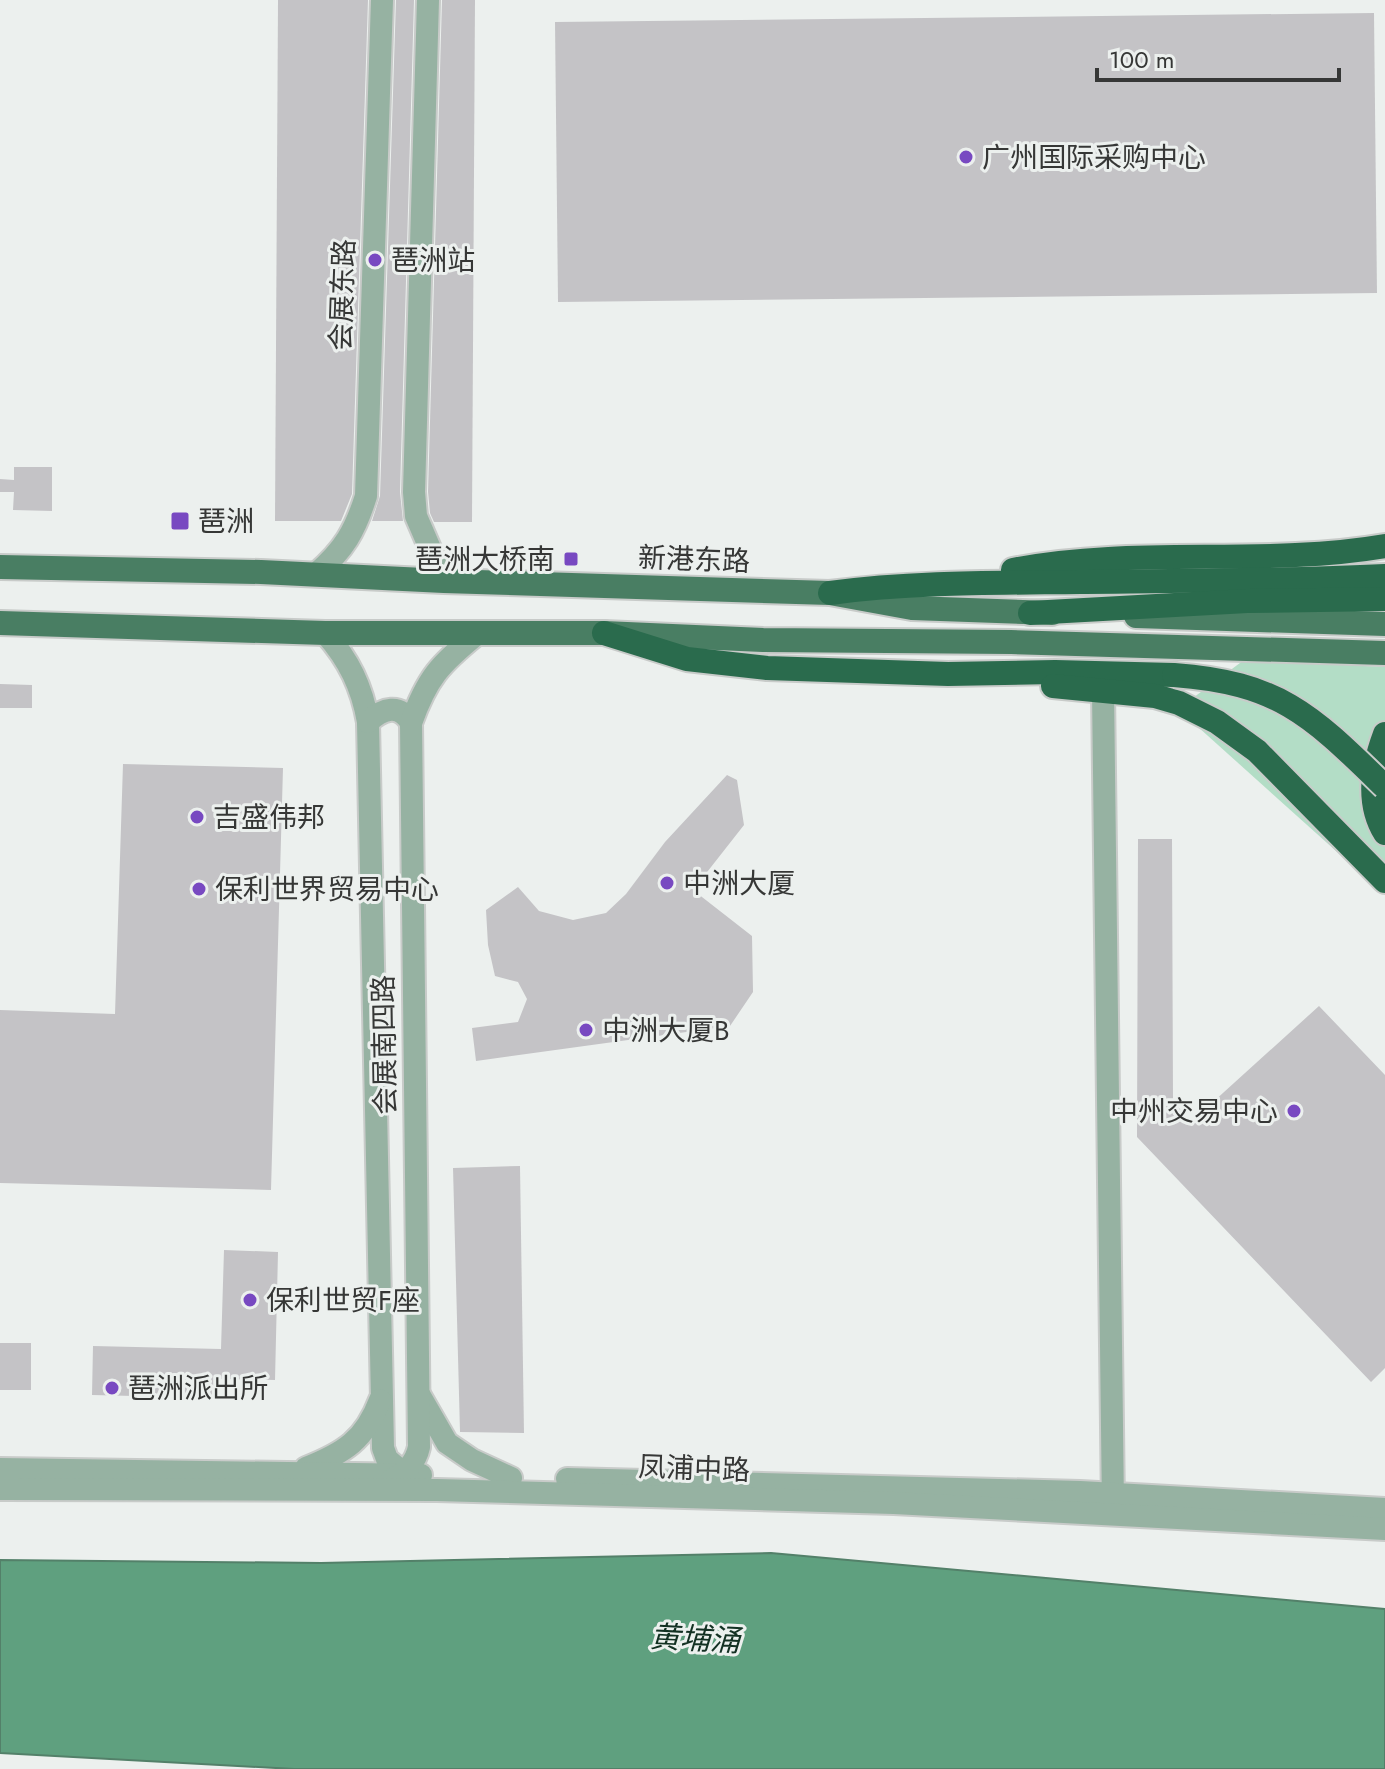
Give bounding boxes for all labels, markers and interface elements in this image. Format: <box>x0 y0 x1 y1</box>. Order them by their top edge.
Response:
scale bar <box>1097 32 1339 82</box>
text: 100 m <box>1109 42 1175 77</box>
place label: 广州国际采购中心 <box>982 137 1206 178</box>
marker: 广州国际采购中心 <box>957 148 975 166</box>
street label: 会展东路 <box>320 238 365 352</box>
place label: 琶洲站 <box>391 240 475 281</box>
marker: 琶洲站 <box>366 251 384 269</box>
place label: 琶洲 <box>198 501 254 542</box>
marker: 琶洲 <box>169 510 191 532</box>
street label: 新港东路 <box>637 537 751 582</box>
place label: 琶洲大桥南 <box>415 539 555 580</box>
marker: 琶洲大桥南 <box>562 550 580 568</box>
place label: 吉盛伟邦 <box>213 797 325 838</box>
marker: 吉盛伟邦 <box>188 808 206 826</box>
place label: 中洲大厦 <box>683 863 795 904</box>
place label: 保利世界贸易中心 <box>215 869 439 910</box>
marker: 中洲大厦 <box>658 874 676 892</box>
marker: 保利世界贸易中心 <box>190 880 208 898</box>
street label: 会展南四路 <box>363 975 406 1115</box>
place label: 中洲大厦B <box>602 1010 730 1051</box>
marker: 中洲大厦B <box>577 1021 595 1039</box>
place label: 中州交易中心 <box>1110 1091 1278 1132</box>
marker: 中州交易中心 <box>1285 1102 1303 1120</box>
place label: 保利世贸F座 <box>266 1280 420 1321</box>
marker: 保利世贸F座 <box>241 1291 259 1309</box>
place label: 琶洲派出所 <box>128 1368 268 1409</box>
marker: 琶洲派出所 <box>103 1379 121 1397</box>
street label: 凤浦中路 <box>637 1446 751 1491</box>
water label: 黄埔涌 <box>649 1615 744 1662</box>

